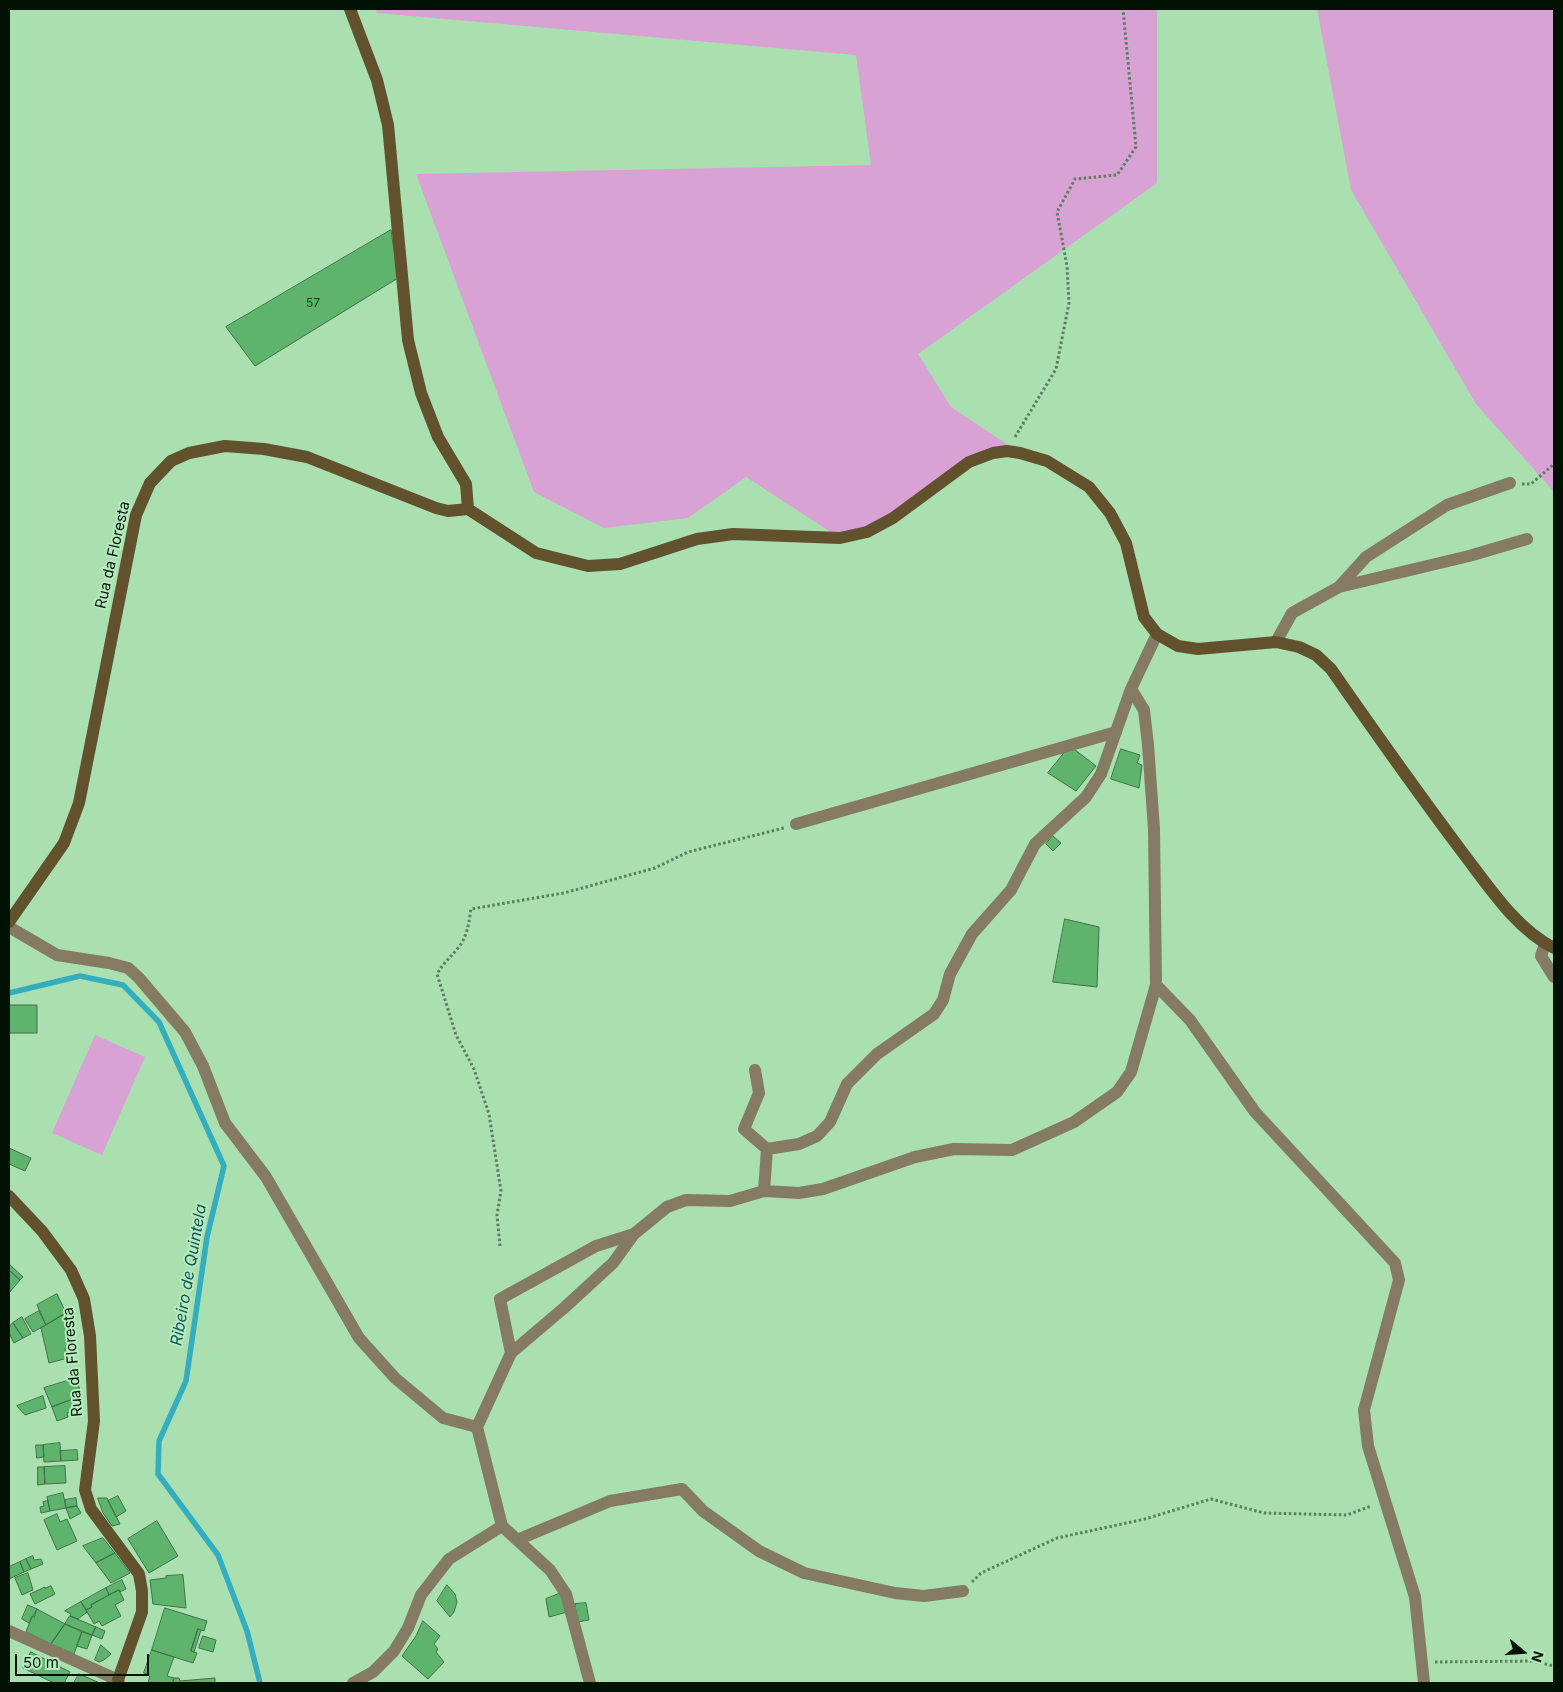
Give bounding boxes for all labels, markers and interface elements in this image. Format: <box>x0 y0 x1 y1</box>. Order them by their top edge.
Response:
house number: 57 <box>306 296 320 310</box>
street label: Rua da Floresta <box>92 499 134 611</box>
water label: Ribeiro de Quintela <box>167 1203 211 1347</box>
street label: Rua da Floresta <box>59 1306 87 1418</box>
north arrow <box>1498 1627 1548 1677</box>
scale bar <box>18 1644 151 1676</box>
text: N <box>1528 1649 1547 1664</box>
text: 50 m <box>23 1653 59 1672</box>

